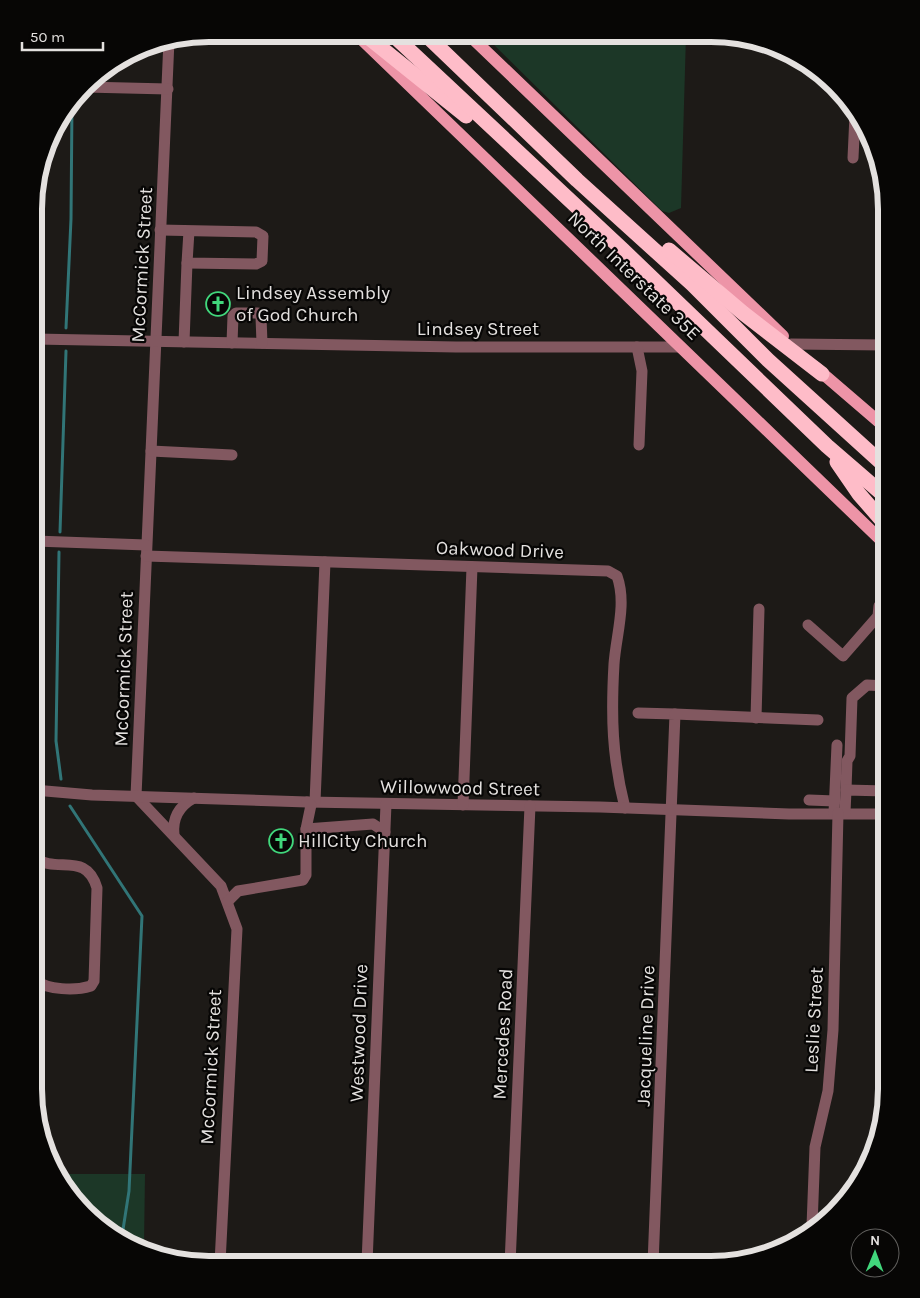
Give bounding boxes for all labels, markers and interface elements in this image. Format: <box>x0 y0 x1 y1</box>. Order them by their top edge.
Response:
scale bar <box>22 20 104 52</box>
text: 50 m <box>30 28 65 46</box>
street label: McCormick Street <box>127 187 157 343</box>
street label: North Interstate 35E <box>563 207 705 345</box>
place label: Lindsey Assembly of God Church <box>236 282 390 326</box>
church icon: Lindsey Assembly of God Church <box>205 291 231 317</box>
street label: Lindsey Street <box>417 318 539 340</box>
street label: Oakwood Drive <box>436 537 564 563</box>
street label: McCormick Street <box>110 591 138 747</box>
street label: Willowwood Street <box>380 776 540 800</box>
church icon: HillCity Church <box>268 828 294 854</box>
place label: HillCity Church <box>298 830 428 852</box>
street label: Westwood Drive <box>346 964 372 1102</box>
street label: Jacqueline Drive <box>633 965 659 1107</box>
street label: Leslie Street <box>800 966 828 1074</box>
street label: Mercedes Road <box>489 968 517 1100</box>
street label: McCormick Street <box>196 989 226 1145</box>
north arrow <box>850 1228 900 1278</box>
text: N <box>870 1232 880 1249</box>

